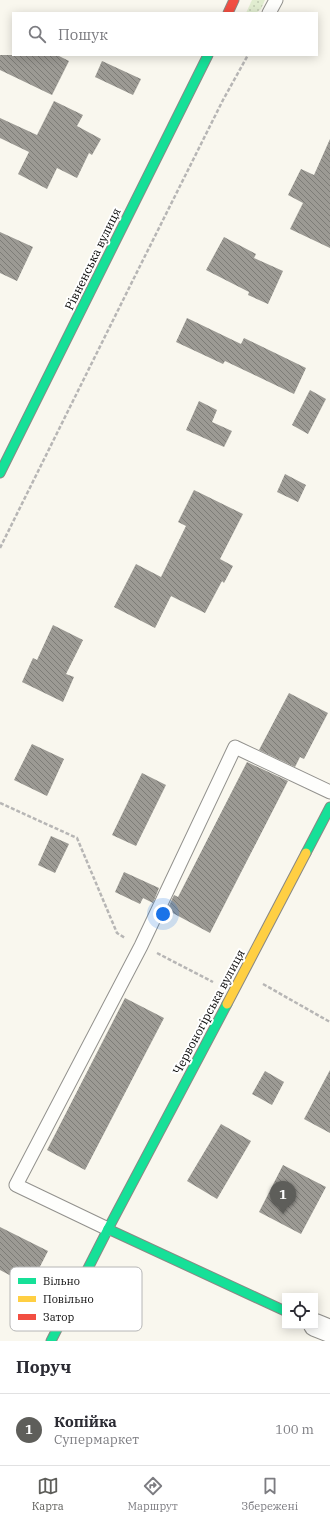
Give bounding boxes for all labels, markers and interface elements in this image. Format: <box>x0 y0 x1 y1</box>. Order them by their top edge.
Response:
search box <box>12 12 318 56</box>
icon: search <box>26 23 48 45</box>
text: Пошук <box>58 25 108 44</box>
street label: Рівненська вулиця <box>61 205 124 312</box>
your location <box>153 904 173 924</box>
street label: Червоногірська вулиця <box>169 947 248 1077</box>
pin: 1 <box>270 1181 296 1214</box>
legend <box>10 1267 142 1331</box>
text: Вільно <box>43 1274 80 1288</box>
text: Повільно <box>43 1292 94 1306</box>
map controls <box>282 1293 318 1329</box>
button: locate <box>282 1293 318 1329</box>
text: Затор <box>43 1310 74 1324</box>
text: Поруч <box>16 1356 71 1378</box>
text: Копійка <box>54 1412 117 1431</box>
text: 1 <box>25 1421 33 1438</box>
text: 100 m <box>275 1421 314 1438</box>
text: Супермаркет <box>54 1431 139 1448</box>
tab: Карта <box>32 1475 64 1513</box>
tab: Маршрут <box>127 1475 178 1513</box>
tab: Збережені <box>242 1475 298 1513</box>

